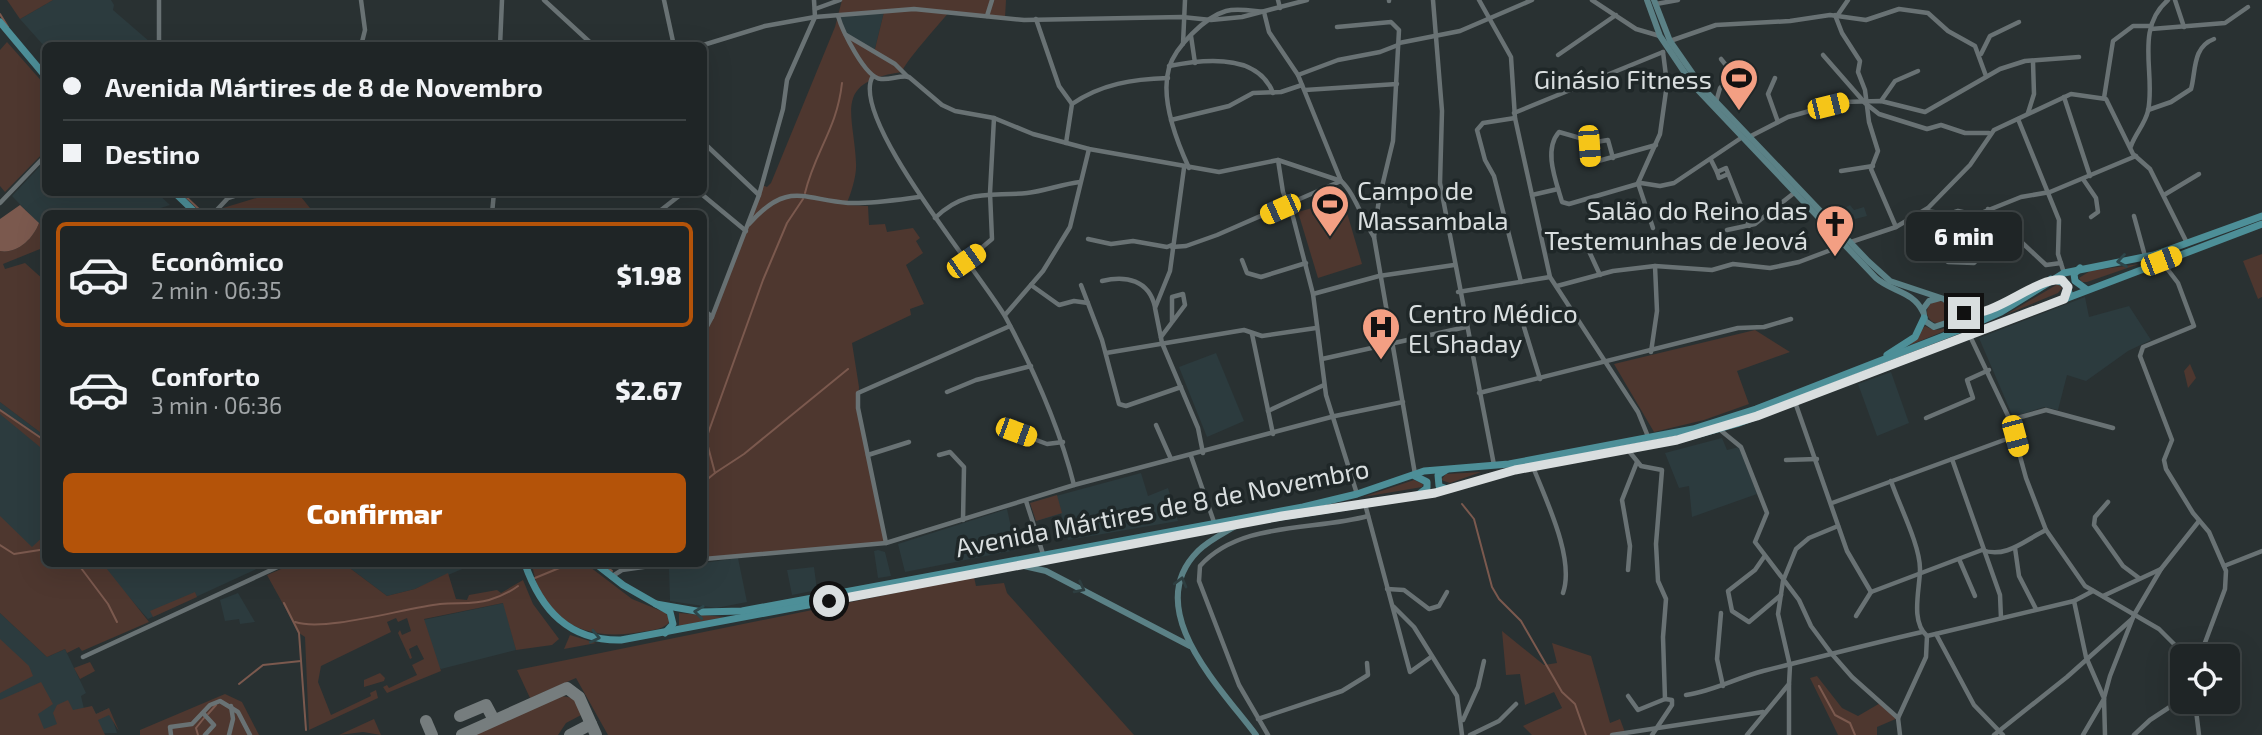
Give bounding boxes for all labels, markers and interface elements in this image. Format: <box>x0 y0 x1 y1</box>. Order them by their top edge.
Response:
sports icon: Ginásio Fitness <box>1718 57 1760 112</box>
place label: Ginásio Fitness <box>1534 63 1712 94</box>
text: Avenida Mártires de 8 de Novembro <box>105 71 543 102</box>
car <box>1806 91 1851 121</box>
car <box>1578 124 1601 168</box>
text: Destino <box>105 138 200 169</box>
place label: Campo de Massambala <box>1357 174 1509 235</box>
sports icon: Campo de Massambala <box>1309 183 1351 238</box>
car <box>1257 191 1304 227</box>
place label: Salão do Reino das Testemunhas de Jeová <box>1544 194 1808 255</box>
church icon: Salão do Reino das Testemunhas de Jeová <box>1814 203 1856 258</box>
callout: 6 min <box>1906 212 2022 260</box>
text: 6 min <box>1934 222 1994 250</box>
car <box>943 240 990 282</box>
icon: car <box>67 243 130 306</box>
car <box>2138 244 2185 278</box>
text: Econômico <box>151 245 284 276</box>
one-way arrow <box>2116 253 2127 268</box>
text: $1.98 <box>616 259 682 290</box>
text: 2 min · 06:35 <box>151 276 282 304</box>
place label: Centro Médico El Shaday <box>1408 297 1578 358</box>
route end <box>1948 297 1980 329</box>
hospital icon: Centro Médico El Shaday <box>1360 306 1402 361</box>
icon: car <box>67 358 130 421</box>
text: Conforto <box>151 360 260 391</box>
text: $2.67 <box>615 374 682 405</box>
text: 3 min · 06:36 <box>151 391 282 419</box>
car <box>2000 413 2031 459</box>
car <box>993 415 1040 449</box>
street label: Avenida Mártires de 8 de Novembro <box>953 452 1371 562</box>
button: Confirmar <box>63 473 686 553</box>
one-way arrow <box>1173 576 1187 588</box>
one-way arrow <box>1073 579 1086 593</box>
route start <box>813 585 845 617</box>
one-way arrow <box>693 604 705 619</box>
one-way arrow <box>589 629 601 644</box>
map controls <box>2170 644 2240 714</box>
button: locate <box>2170 644 2240 714</box>

